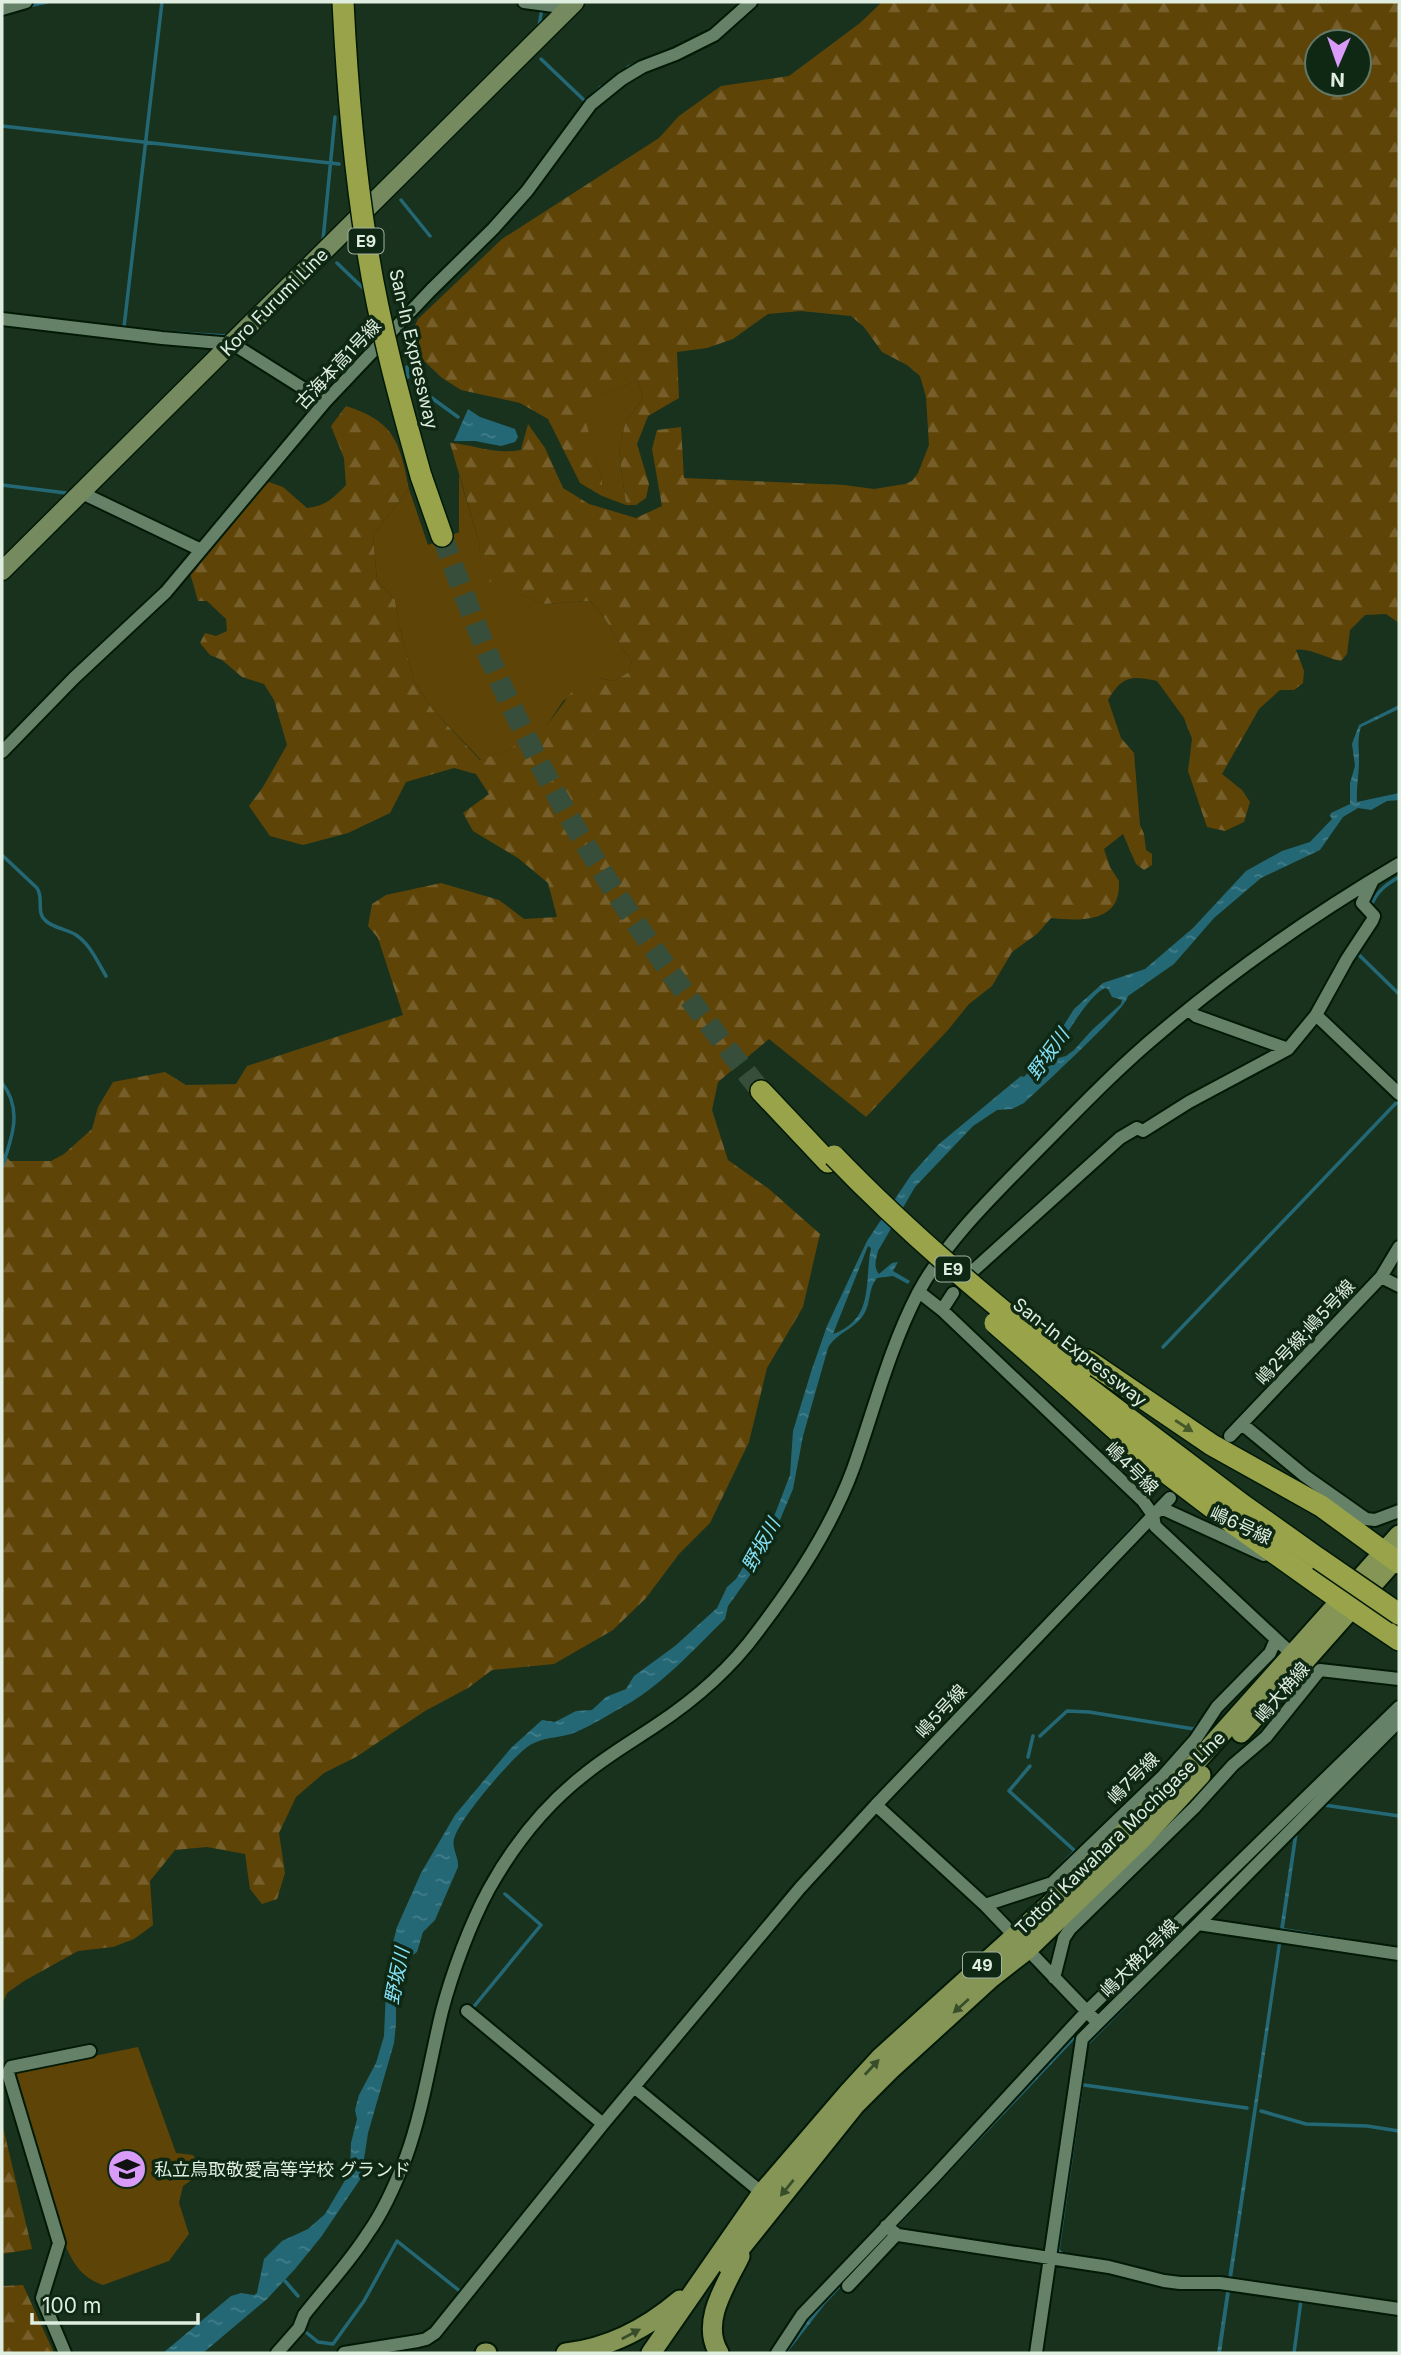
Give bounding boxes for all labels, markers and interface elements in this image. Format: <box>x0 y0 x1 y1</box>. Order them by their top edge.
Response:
north arrow <box>1303 28 1373 98</box>
text: N <box>1330 68 1345 91</box>
road number: E9 <box>348 229 384 254</box>
street label: Koro Furumi Line <box>216 244 332 360</box>
street label: San-In Expressway <box>385 267 443 431</box>
street label: 古海本高1号線 <box>291 315 385 413</box>
water label: 野坂川 <box>1022 1023 1075 1084</box>
road number: E9 <box>936 1256 970 1282</box>
street label: 嶋2号線;嶋5号線 <box>1251 1275 1359 1389</box>
street label: San-In Expressway <box>1009 1293 1151 1411</box>
one-way arrow <box>1174 1420 1193 1433</box>
street label: 嶋4号線 <box>1101 1437 1163 1499</box>
street label: 嶋6号線 <box>1207 1502 1275 1548</box>
water label: 野坂川 <box>737 1513 786 1576</box>
street label: 嶋大桷線 <box>1250 1658 1314 1726</box>
street label: 嶋5号線 <box>911 1680 971 1742</box>
street label: Tottori Kawahara Mochigase Line <box>1011 1727 1229 1939</box>
street label: 嶋7号線 <box>1103 1748 1163 1808</box>
street label: 嶋大桷2号線 <box>1096 1915 1182 2001</box>
water label: 野坂川 <box>380 1944 414 2006</box>
road number: 49 <box>963 1952 1001 1978</box>
one-way arrow <box>952 1998 970 2014</box>
one-way arrow <box>863 2059 879 2076</box>
school or university icon: 私立鳥取敬愛高等学校 グランド <box>106 2148 148 2190</box>
place label: 私立鳥取敬愛高等学校 グランド <box>154 2159 411 2180</box>
one-way arrow <box>780 2179 795 2196</box>
scale bar <box>32 2282 198 2326</box>
text: 100 m <box>42 2293 101 2318</box>
one-way arrow <box>621 2328 641 2340</box>

